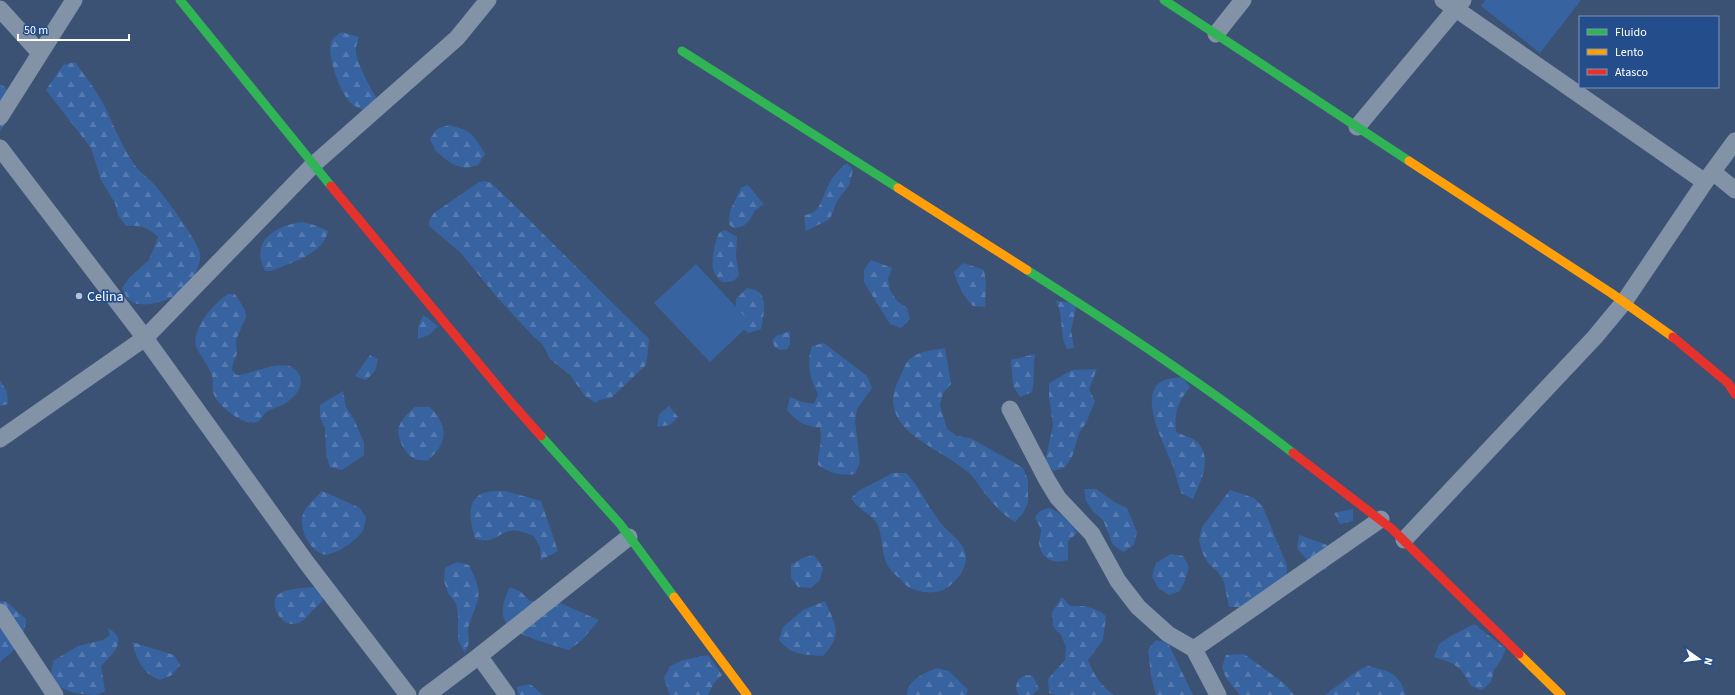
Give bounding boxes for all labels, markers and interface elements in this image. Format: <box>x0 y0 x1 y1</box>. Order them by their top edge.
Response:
scale bar <box>18 16 129 42</box>
legend <box>1579 16 1719 88</box>
text: 50 m <box>24 22 48 39</box>
text: Fluido <box>1615 24 1647 41</box>
text: Lento <box>1615 44 1644 61</box>
text: Atasco <box>1615 64 1648 81</box>
place label: Celina <box>87 287 124 307</box>
marker: Celina <box>74 291 84 301</box>
north arrow <box>1679 639 1719 679</box>
text: N <box>1700 656 1716 667</box>

